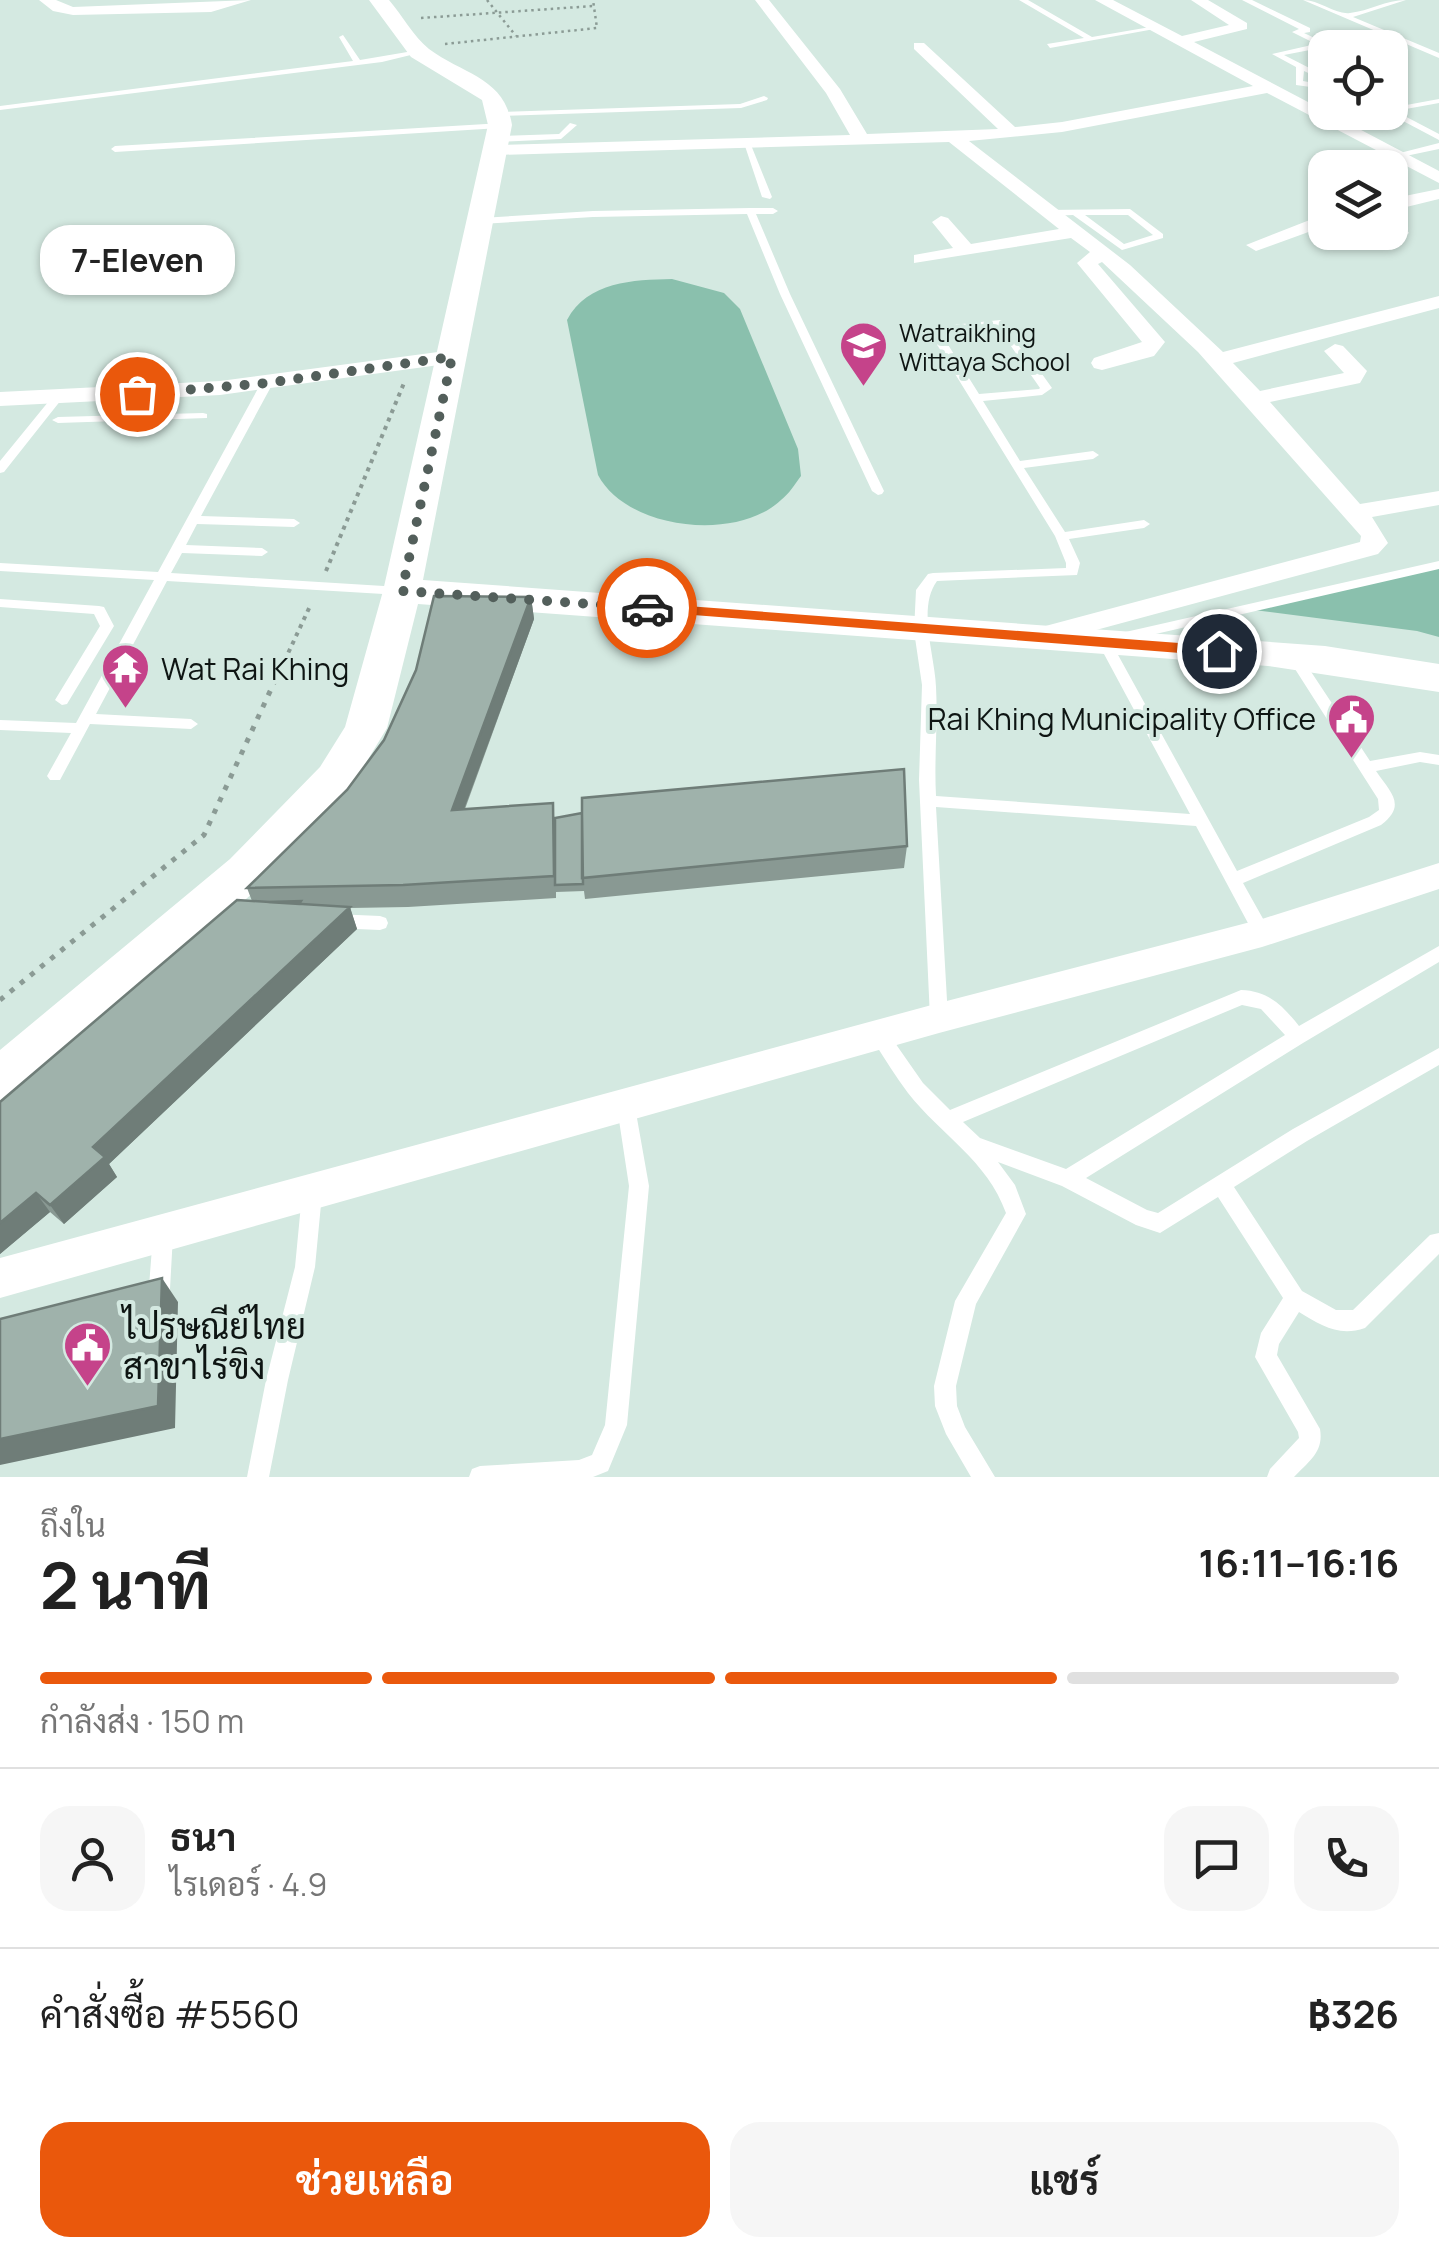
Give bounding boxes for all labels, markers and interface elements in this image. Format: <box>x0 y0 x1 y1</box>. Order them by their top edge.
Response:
map controls <box>1308 30 1408 250</box>
button: locate <box>1308 30 1408 130</box>
button: layers <box>1308 150 1408 250</box>
callout: 7-Eleven <box>39 224 234 294</box>
text: 7-Eleven <box>71 238 204 282</box>
place label: Watraikhing Wittaya School <box>899 315 1071 379</box>
school or university icon: Watraikhing Wittaya School <box>838 320 890 388</box>
pin <box>95 352 180 437</box>
icon: bag <box>110 367 165 422</box>
courier <box>597 558 697 658</box>
icon: car <box>620 581 675 636</box>
pin <box>1177 609 1262 694</box>
icon: home <box>1192 624 1247 679</box>
temple icon: Wat Rai Khing <box>100 642 152 710</box>
place label: Wat Rai Khing <box>161 648 349 689</box>
public building icon: Rai Khing Municipality Office <box>1325 692 1377 760</box>
place label: Rai Khing Municipality Office <box>928 698 1316 739</box>
place label: ไปรษณีย์ไทย สาขาไร่ขิง <box>120 1302 306 1390</box>
public building icon: ไปรษณีย์ไทย สาขาไร่ขิง <box>62 1320 114 1388</box>
text: ถึงใน <box>40 1503 106 1547</box>
text: 16:11–16:16 <box>1199 1536 1399 1588</box>
text: 2 นาที <box>40 1540 211 1629</box>
text: กำลังส่ง · 150 m <box>40 1699 244 1743</box>
button: person <box>40 1806 145 1911</box>
button: chat <box>1164 1806 1269 1911</box>
button: phone <box>1294 1806 1399 1911</box>
text: ธนา <box>170 1810 236 1862</box>
text: ไรเดอร์ · 4.9 <box>170 1862 327 1906</box>
text: คำสั่งซื้อ #5560 <box>40 1987 300 2039</box>
text: ฿326 <box>1308 1987 1399 2039</box>
button: ช่วยเหลือ <box>40 2122 710 2237</box>
button: แชร์ <box>730 2122 1399 2237</box>

